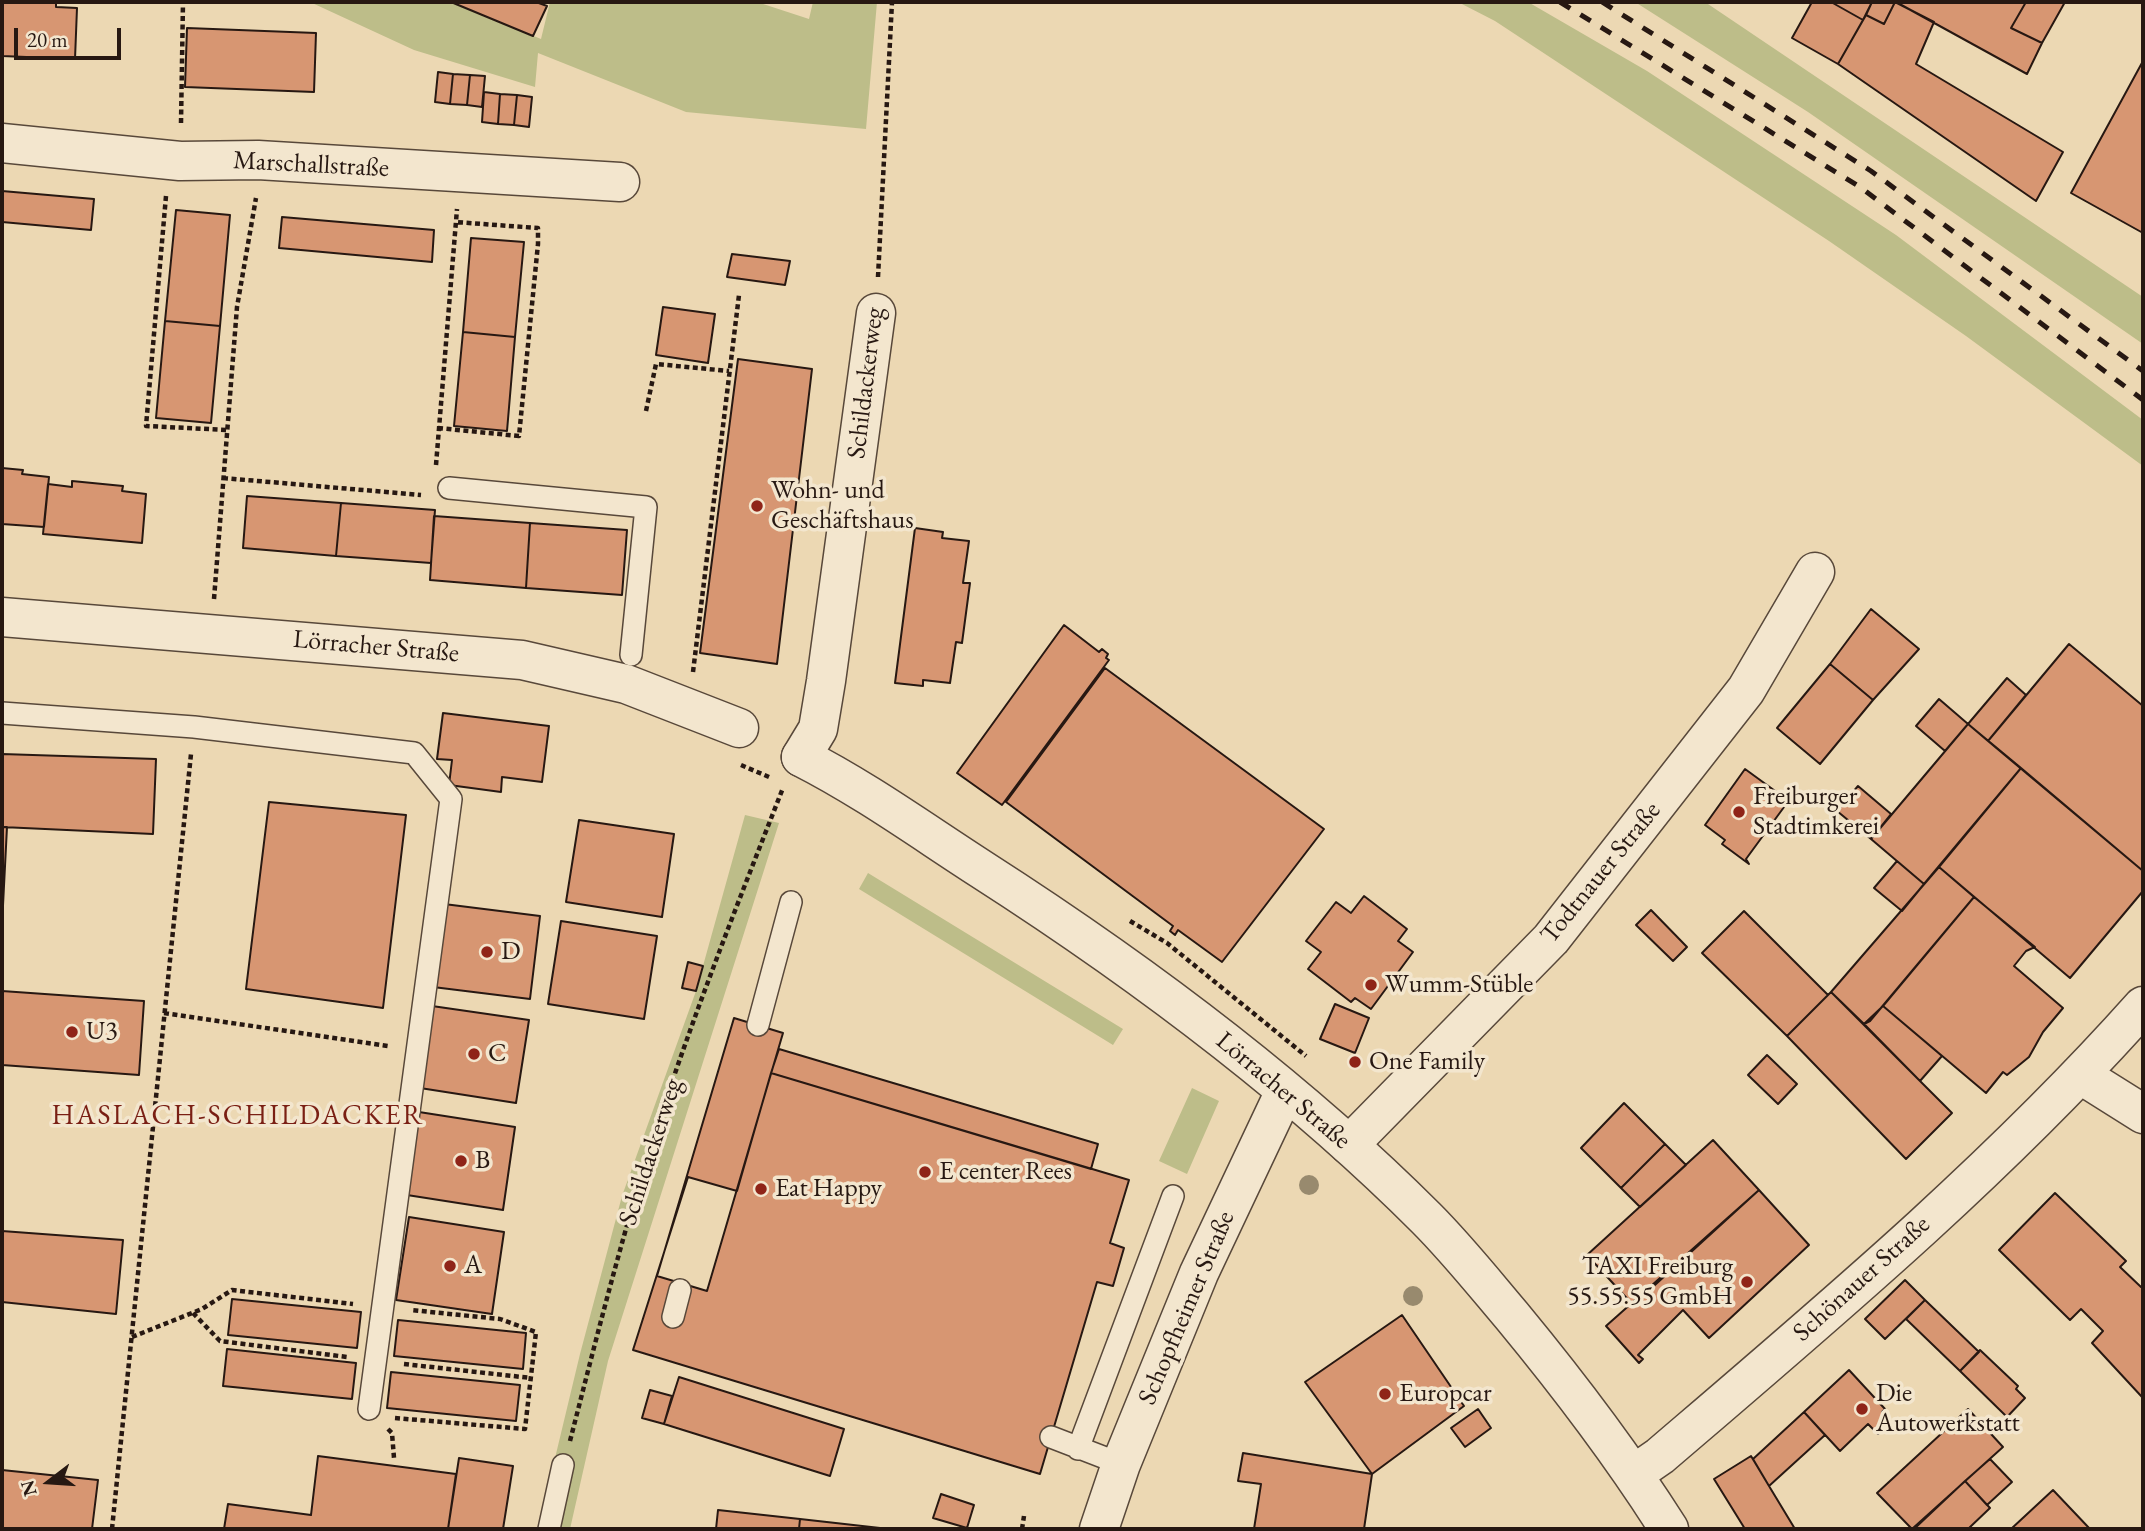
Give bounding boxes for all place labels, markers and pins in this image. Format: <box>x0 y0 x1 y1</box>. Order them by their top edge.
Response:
place label: Wohn- und Geschäftshaus <box>771 475 914 536</box>
marker: Wohn- und Geschäftshaus <box>749 498 765 514</box>
place label: Freiburger Stadtimkerei <box>1753 781 1879 842</box>
marker: Freiburger Stadtimkerei <box>1731 804 1747 820</box>
place label: D <box>501 936 521 968</box>
marker: D <box>479 944 495 960</box>
place label: Wumm-Stüble <box>1385 969 1533 1001</box>
marker: Wumm-Stüble <box>1363 977 1379 993</box>
place label: U3 <box>86 1016 118 1048</box>
marker: U3 <box>64 1024 80 1040</box>
place label: C <box>488 1038 506 1070</box>
marker: C <box>466 1046 482 1062</box>
place label: One Family <box>1369 1046 1485 1078</box>
marker: One Family <box>1347 1054 1363 1070</box>
place label: B <box>475 1145 490 1177</box>
marker: B <box>453 1153 469 1169</box>
place label: E center Rees <box>939 1156 1072 1188</box>
marker: E center Rees <box>917 1164 933 1180</box>
place label: Eat Happy <box>775 1173 882 1205</box>
marker: Eat Happy <box>753 1181 769 1197</box>
place label: A <box>464 1250 482 1282</box>
place label: TAXI Freiburg 55.55.55 GmbH <box>1567 1251 1733 1312</box>
marker: A <box>442 1258 458 1274</box>
marker: TAXI Freiburg 55.55.55 GmbH <box>1739 1274 1755 1290</box>
place label: Europcar <box>1399 1378 1492 1410</box>
place label: Die Autowerkstatt <box>1876 1378 2020 1440</box>
marker: Europcar <box>1377 1386 1393 1402</box>
marker: Die Autowerkstatt <box>1854 1401 1870 1417</box>

